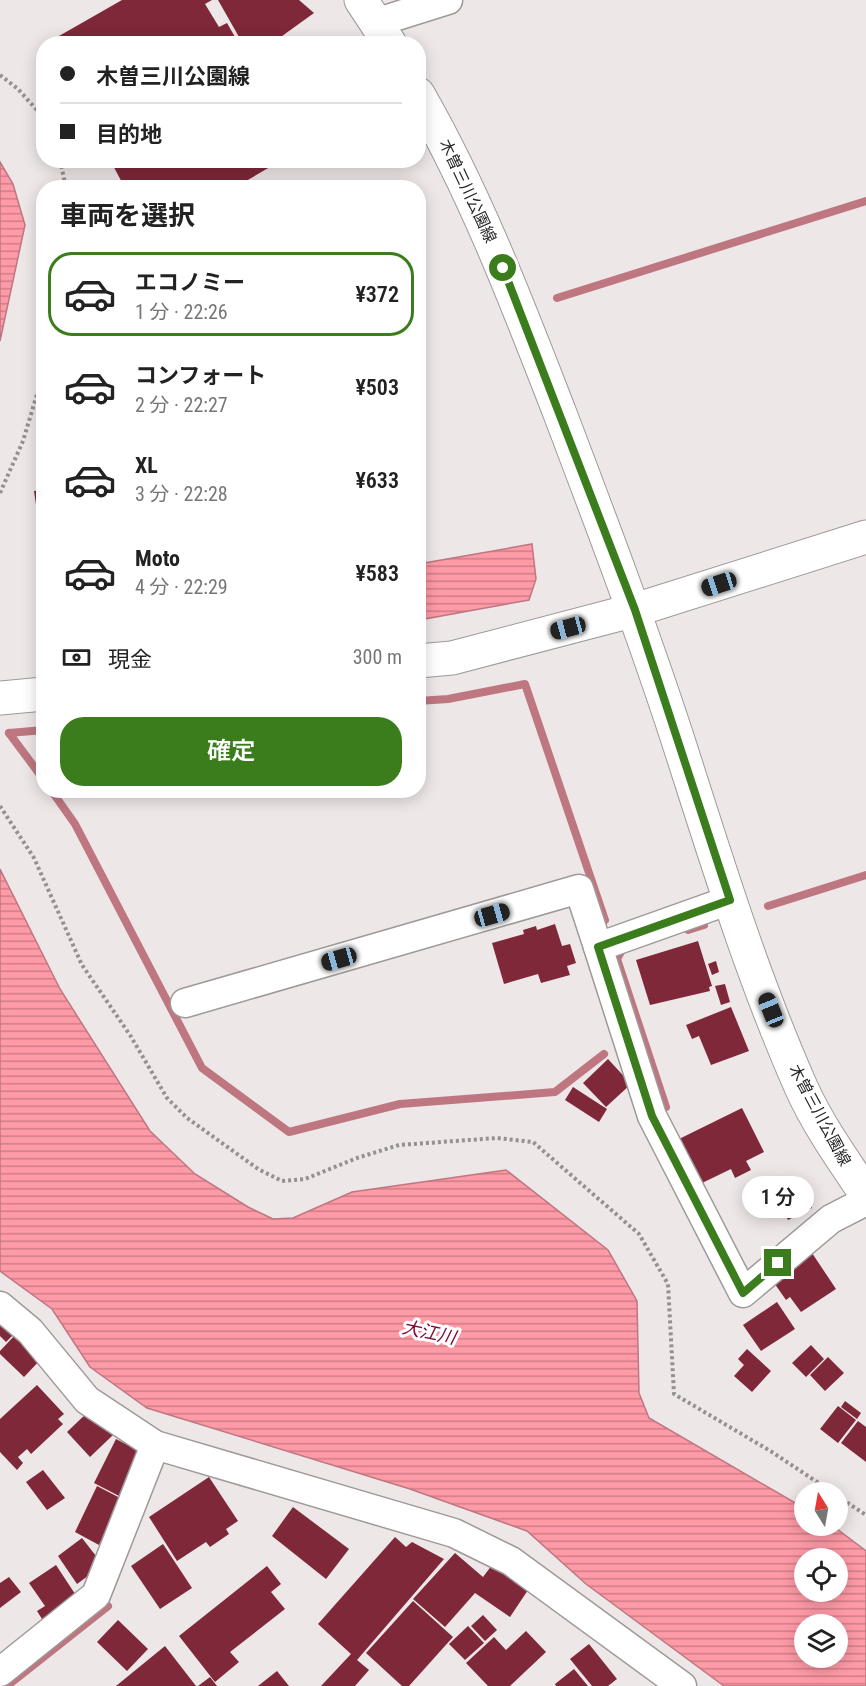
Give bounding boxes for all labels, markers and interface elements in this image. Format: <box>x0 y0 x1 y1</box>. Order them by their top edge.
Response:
text: 木曽三川公園線 <box>96 64 250 89</box>
text: 目的地 <box>96 122 162 147</box>
street label: 木曽三川公園線 <box>436 136 500 246</box>
text: 車両を選択 <box>60 200 195 232</box>
route start <box>489 254 516 281</box>
icon: car <box>63 267 117 321</box>
text: エコノミー <box>135 270 245 295</box>
text: ¥372 <box>355 282 399 307</box>
text: 1 分 · 22:26 <box>135 300 228 324</box>
icon: car <box>63 360 117 414</box>
text: コンフォート <box>135 363 266 388</box>
text: ¥503 <box>355 375 399 400</box>
text: 2 分 · 22:27 <box>135 393 228 417</box>
icon: car <box>63 453 117 507</box>
text: XL <box>135 453 158 478</box>
text: ¥633 <box>355 468 399 493</box>
text: 3 分 · 22:28 <box>135 482 228 506</box>
icon: car <box>63 546 117 600</box>
text: Moto <box>135 546 180 571</box>
text: ¥583 <box>355 561 399 586</box>
car <box>699 570 739 598</box>
text: 4 分 · 22:29 <box>135 575 228 599</box>
car <box>548 615 588 641</box>
icon: cash <box>60 641 93 674</box>
text: 300 m <box>353 645 402 669</box>
text: 現金 <box>108 647 152 672</box>
button: 確定 <box>60 717 402 786</box>
car <box>472 901 512 929</box>
car <box>319 945 359 973</box>
car <box>756 990 786 1030</box>
street label: 木曽三川公園線 <box>785 1061 855 1169</box>
callout: 1 分 <box>742 1176 814 1218</box>
text: 1 分 <box>761 1185 795 1209</box>
route end <box>764 1249 791 1276</box>
water label: 大江川 <box>400 1316 460 1348</box>
north arrow <box>794 1482 848 1536</box>
map controls <box>794 1482 848 1668</box>
button: locate <box>794 1548 848 1602</box>
button: layers <box>794 1614 848 1668</box>

